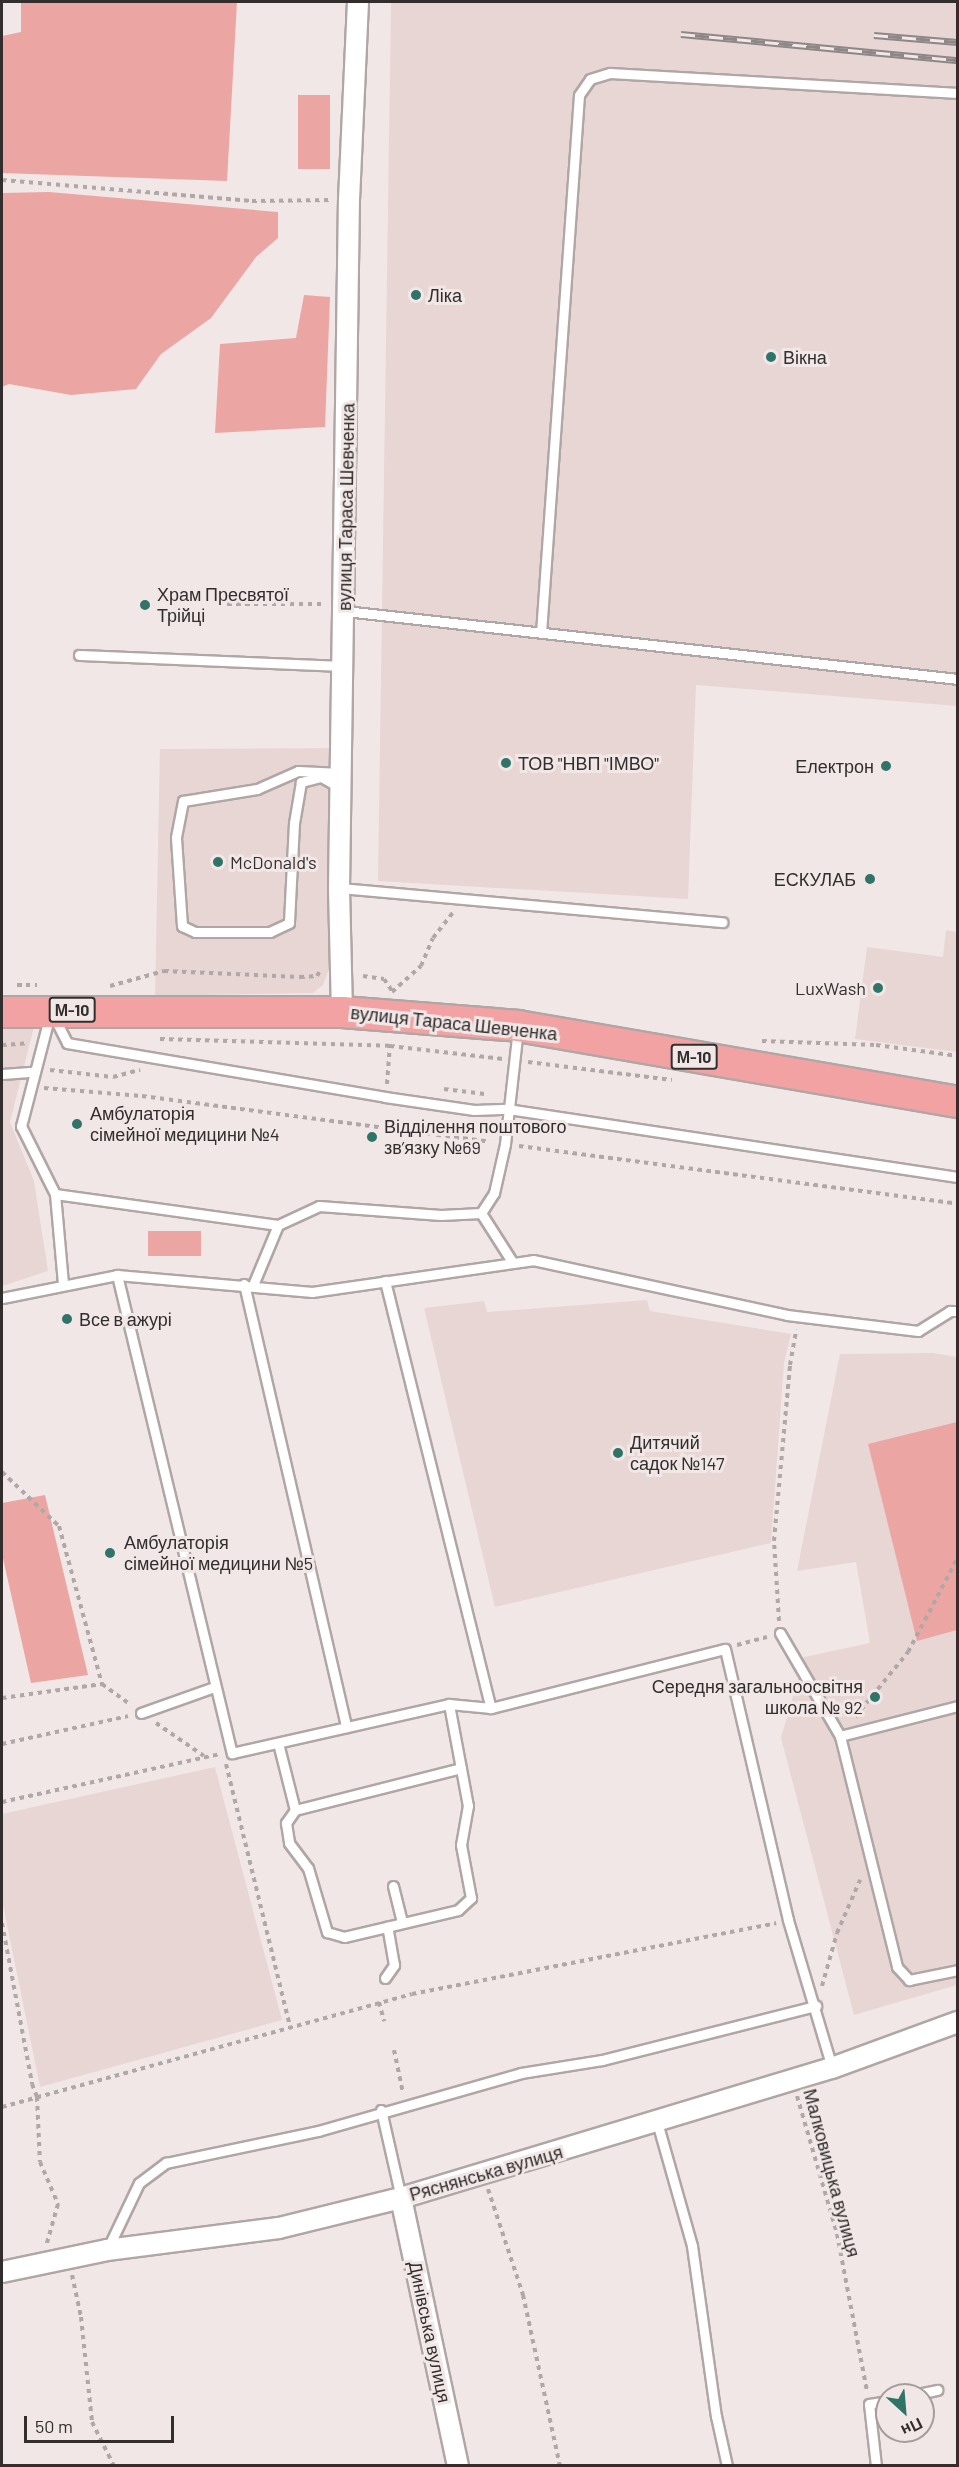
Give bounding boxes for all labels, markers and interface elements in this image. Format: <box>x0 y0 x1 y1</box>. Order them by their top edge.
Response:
place label: Ліка <box>428 284 462 306</box>
marker: Ліка <box>409 288 423 302</box>
place label: Вікна <box>783 346 827 368</box>
marker: Вікна <box>764 350 778 364</box>
street label: вулиця Тараса Шевченка <box>333 403 359 611</box>
place label: Храм Пресвятої Трійці <box>157 584 289 626</box>
marker: Храм Пресвятої Трійці <box>138 598 152 612</box>
place label: ТОВ "НВП "ІМВО" <box>518 752 659 774</box>
place label: Електрон <box>795 755 874 777</box>
marker: ТОВ "НВП "ІМВО" <box>499 756 513 770</box>
marker: Електрон <box>879 759 893 773</box>
place label: McDonald's <box>230 851 317 873</box>
marker: McDonald's <box>211 855 225 869</box>
place label: ЕСКУЛАБ <box>774 868 856 890</box>
marker: ЕСКУЛАБ <box>861 870 879 888</box>
place label: LuxWash <box>795 977 866 999</box>
marker: LuxWash <box>871 981 885 995</box>
road number: М-10 <box>48 997 96 1023</box>
street label: вулиця Тараса Шевченка <box>350 1001 558 1045</box>
road number: М-10 <box>670 1044 718 1070</box>
place label: Амбулаторія сімейної медицини №4 <box>90 1103 280 1146</box>
marker: Амбулаторія сімейної медицини №4 <box>68 1115 86 1133</box>
place label: Відділення поштового зв’язку №69 <box>384 1116 567 1158</box>
marker: Відділення поштового зв’язку №69 <box>365 1130 379 1144</box>
place label: Все в ажурі <box>79 1308 172 1330</box>
marker: Все в ажурі <box>60 1312 74 1326</box>
place label: Дитячий садок №147 <box>630 1432 725 1474</box>
marker: Дитячий садок №147 <box>611 1446 625 1460</box>
place label: Амбулаторія сімейної медицини №5 <box>124 1532 313 1574</box>
marker: Амбулаторія сімейної медицини №5 <box>101 1544 119 1562</box>
place label: Середня загальноосвітня школа № 92 <box>652 1676 863 1718</box>
marker: Середня загальноосвітня школа № 92 <box>868 1690 882 1704</box>
street label: Малковицька вулиця <box>799 2086 865 2260</box>
street label: Ряснянська вулиця <box>407 2141 565 2205</box>
street label: Динівська вулиця <box>404 2259 456 2405</box>
north arrow <box>875 2383 935 2443</box>
scale bar <box>27 2404 177 2442</box>
text: 50 m <box>35 2415 73 2437</box>
text: Пн <box>899 2415 926 2441</box>

